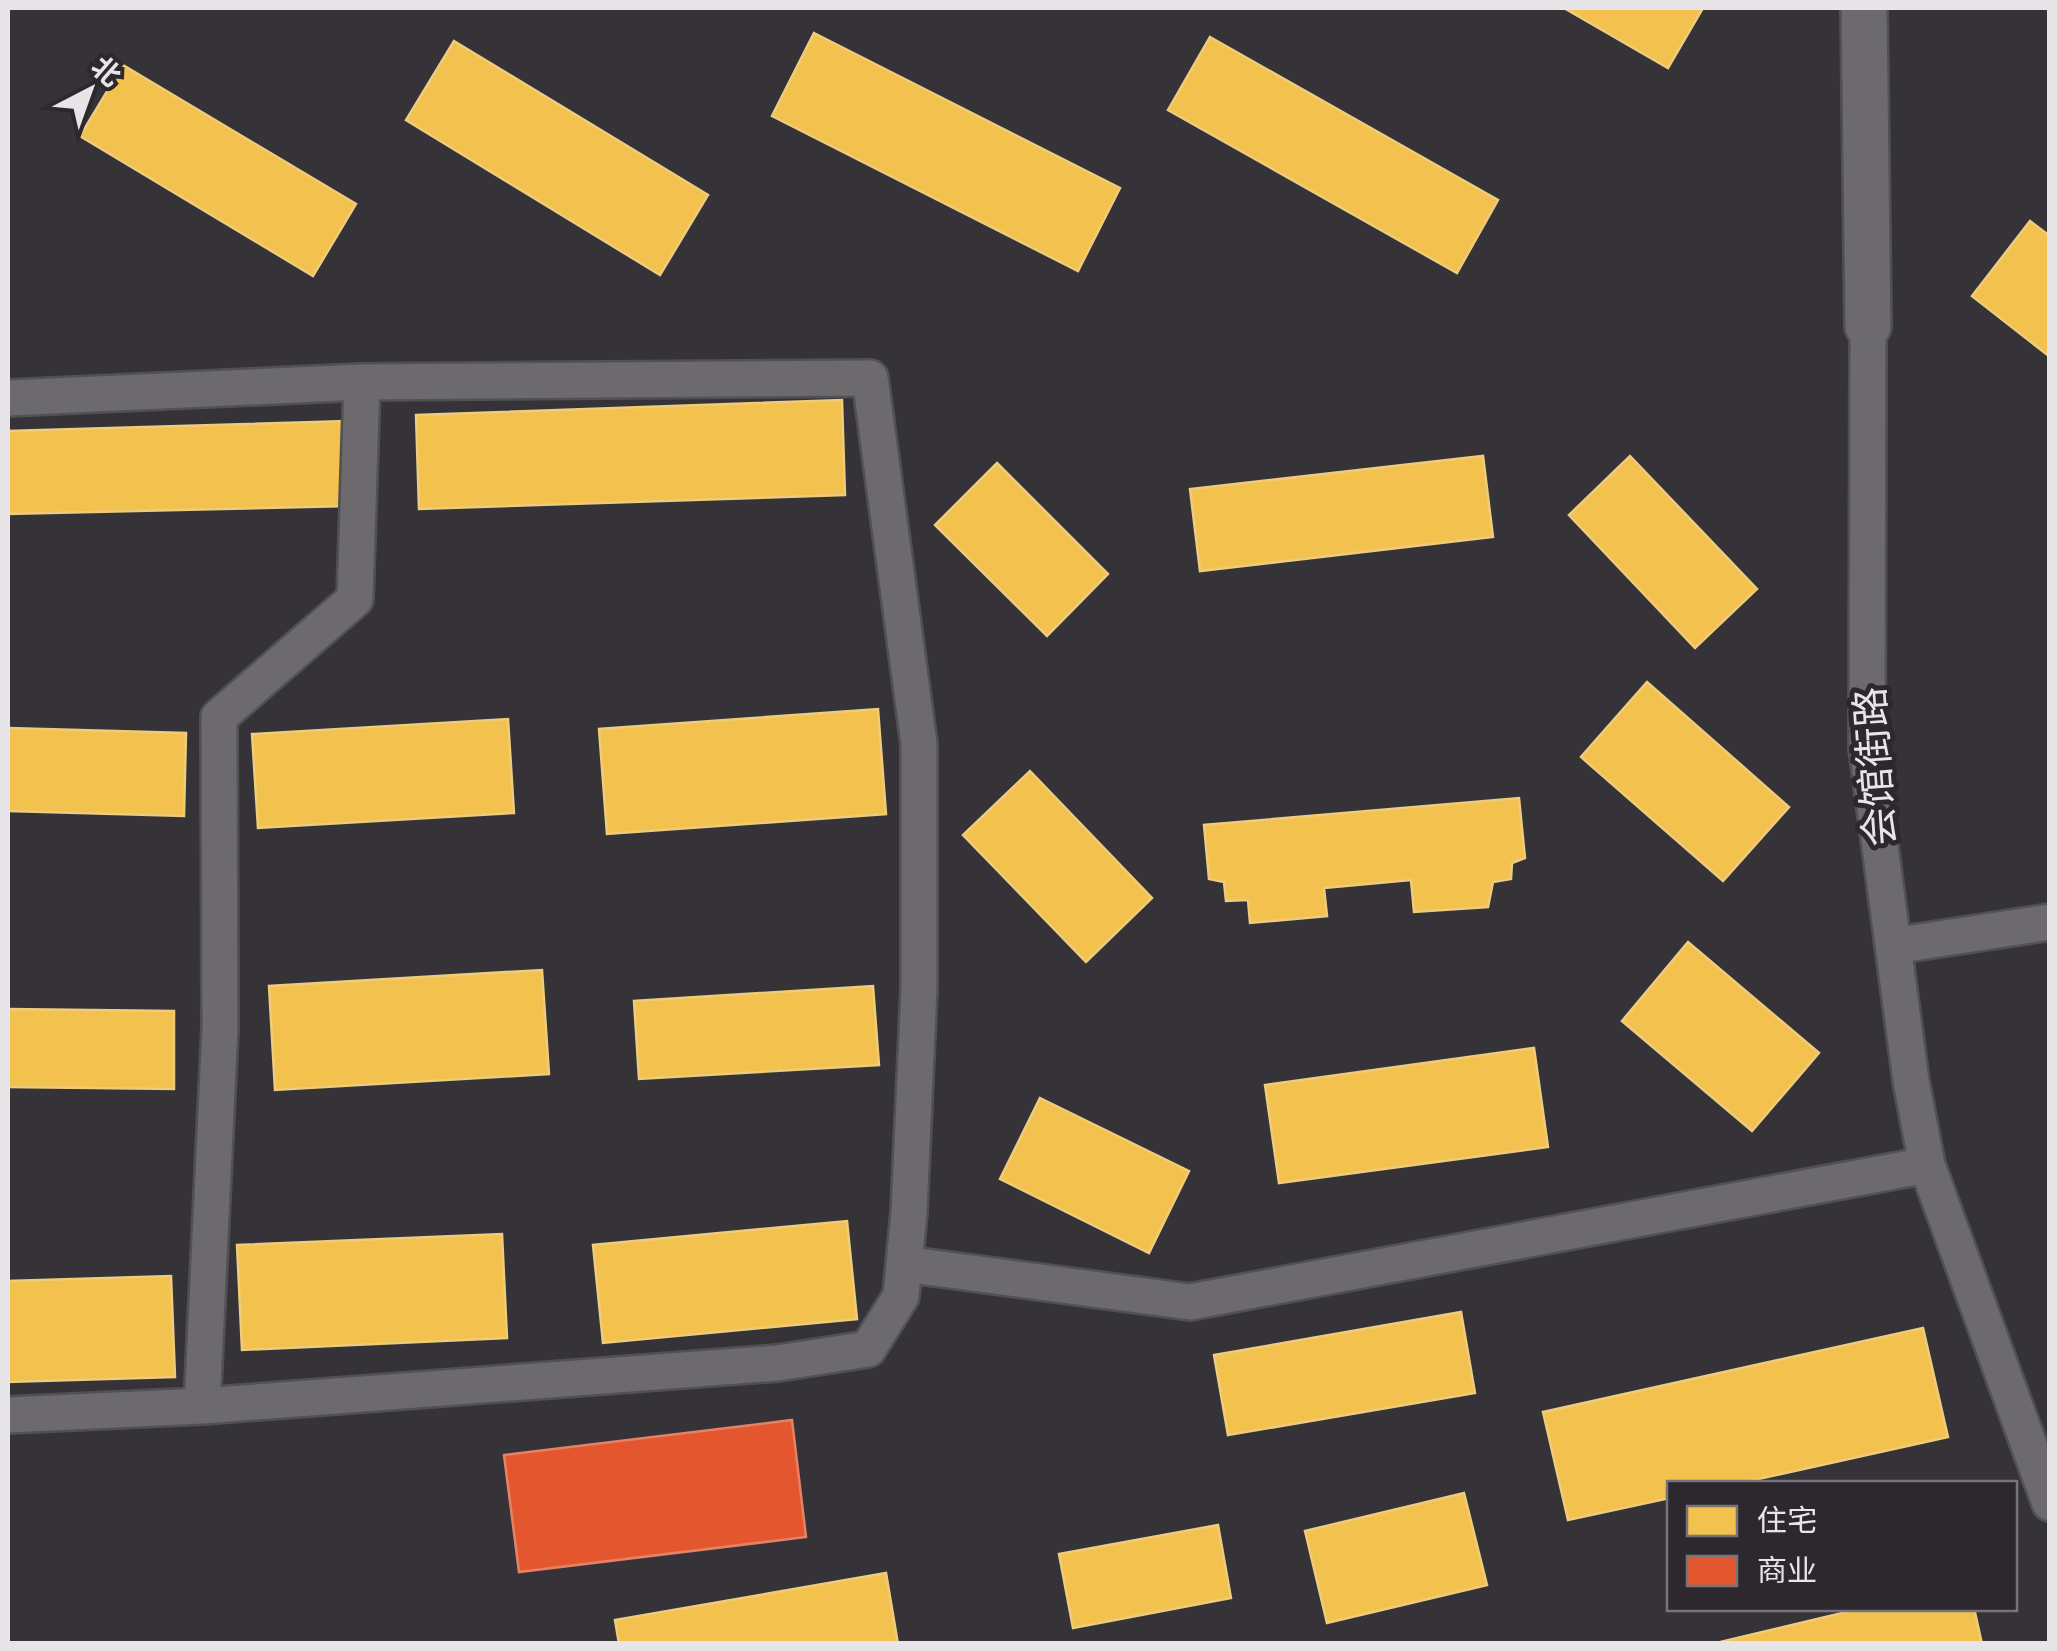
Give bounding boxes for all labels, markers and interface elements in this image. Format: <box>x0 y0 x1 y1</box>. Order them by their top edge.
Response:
north arrow <box>40 40 140 140</box>
text: 北 <box>82 47 130 96</box>
street label: 会馆街路 <box>1840 685 1910 849</box>
legend <box>1667 1481 2017 1611</box>
text: 住宅 <box>1757 1499 1817 1542</box>
text: 商业 <box>1757 1549 1817 1592</box>

